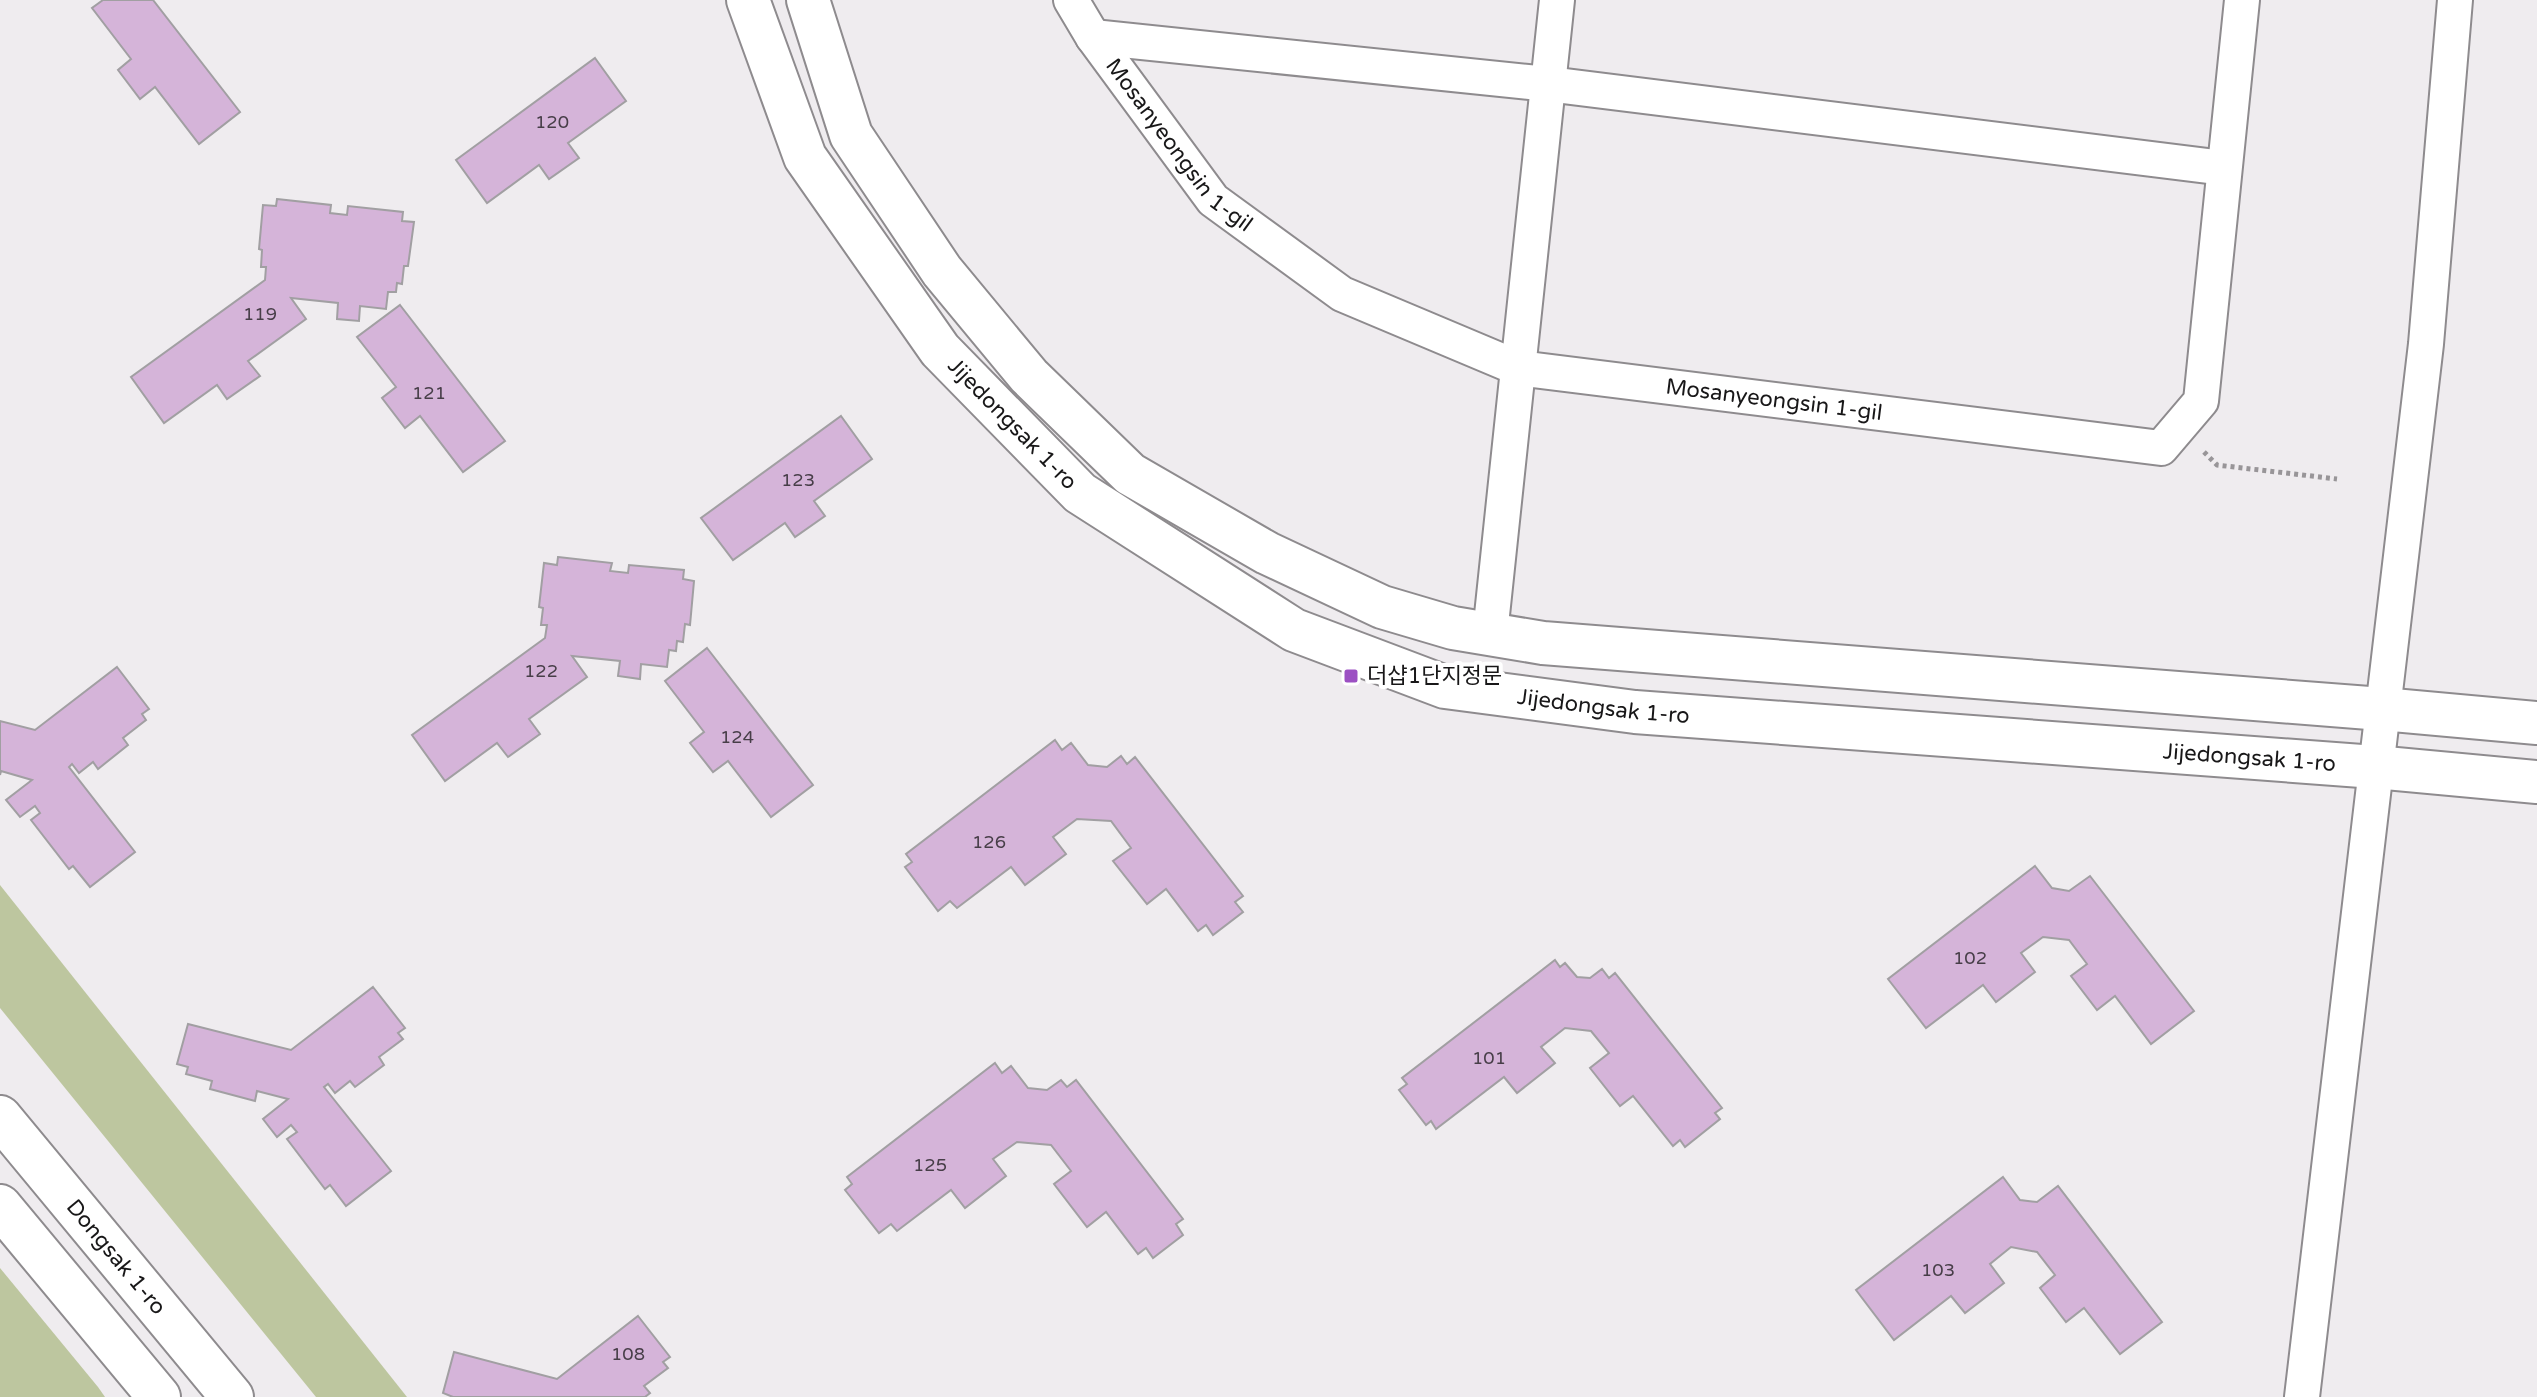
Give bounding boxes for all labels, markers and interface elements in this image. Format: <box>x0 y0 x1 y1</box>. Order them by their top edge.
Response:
street label: Mosanyeongsin 1-gil <box>1100 53 1258 237</box>
house number: 120 <box>535 111 569 133</box>
house number: 119 <box>243 303 277 325</box>
street label: Jijedongsak 1-ro <box>942 353 1082 495</box>
street label: Mosanyeongsin 1-gil <box>1664 373 1884 426</box>
house number: 121 <box>412 382 446 404</box>
house number: 123 <box>781 469 815 491</box>
house number: 122 <box>524 660 558 682</box>
place label: 더샵1단지정문 <box>1367 663 1502 689</box>
marker: 더샵1단지정문 <box>1342 667 1360 685</box>
street label: Jijedongsak 1-ro <box>1516 684 1691 729</box>
house number: 124 <box>720 726 754 748</box>
street label: Jijedongsak 1-ro <box>2162 738 2337 777</box>
house number: 126 <box>972 831 1006 853</box>
house number: 102 <box>1953 947 1987 969</box>
house number: 101 <box>1472 1047 1506 1069</box>
house number: 125 <box>913 1154 947 1176</box>
street label: Dongsak 1-ro <box>61 1194 171 1320</box>
house number: 103 <box>1921 1259 1955 1281</box>
house number: 108 <box>611 1343 645 1365</box>

